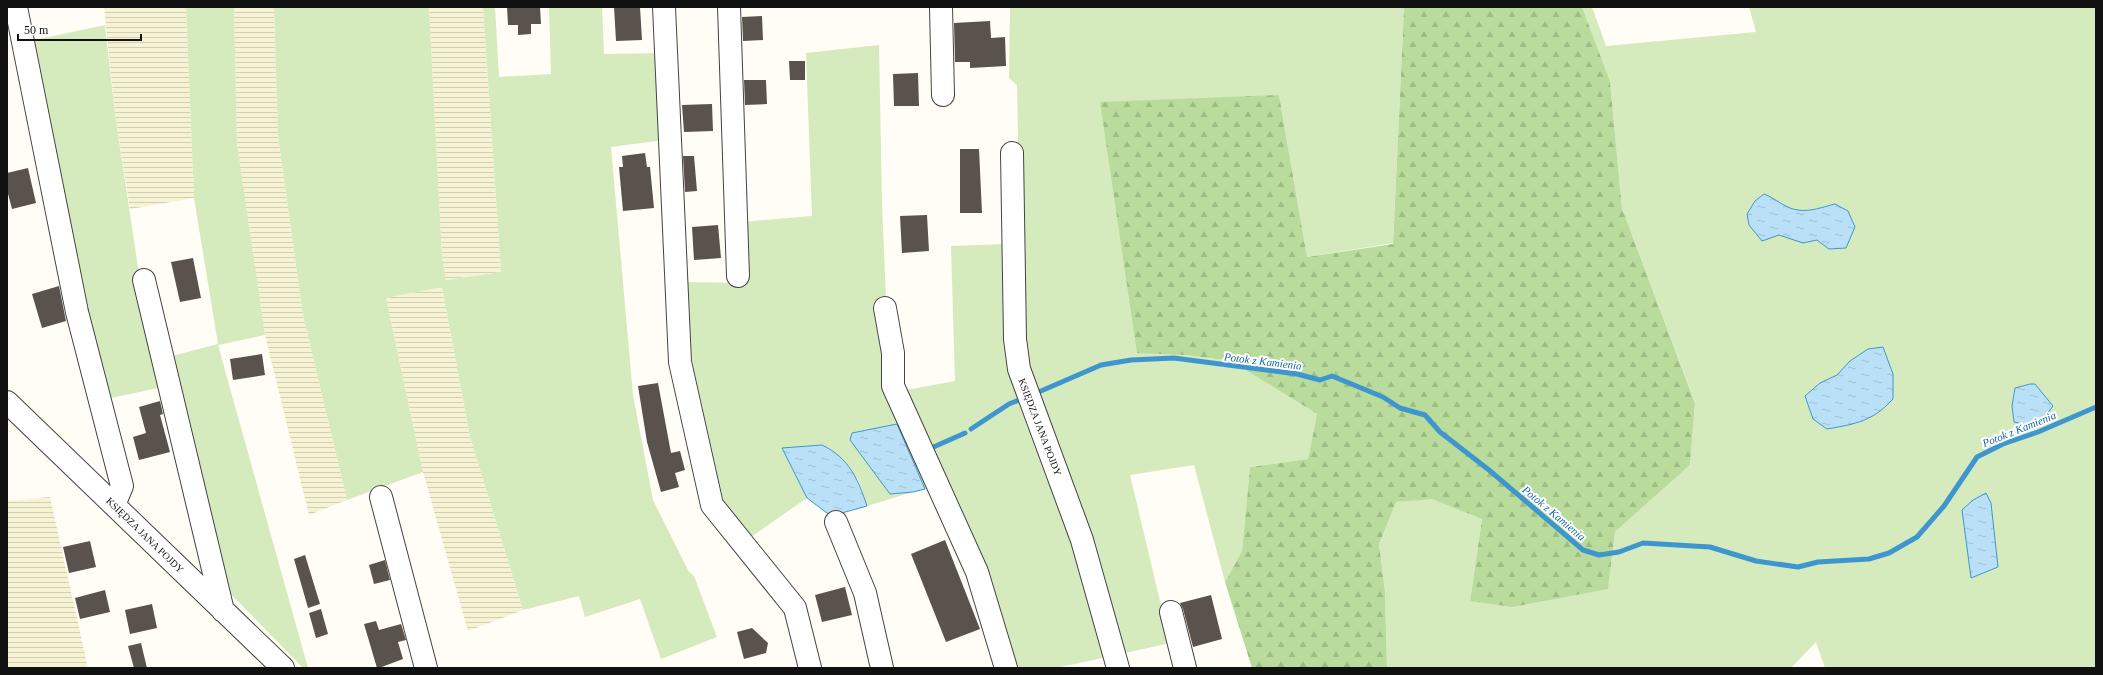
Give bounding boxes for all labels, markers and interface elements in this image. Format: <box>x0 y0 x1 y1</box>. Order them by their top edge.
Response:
scale bar <box>18 16 141 42</box>
text: 50 m <box>24 23 49 37</box>
water label: Potok z Kamienia <box>1222 350 1303 372</box>
street label: KSIĘDZA JANA POJDY <box>1016 377 1064 477</box>
water label: Potok z Kamienia <box>1980 409 2058 450</box>
water label: Potok z Kamienia <box>1519 483 1588 543</box>
street label: KSIĘDZA JANA POJDY <box>104 495 186 575</box>

